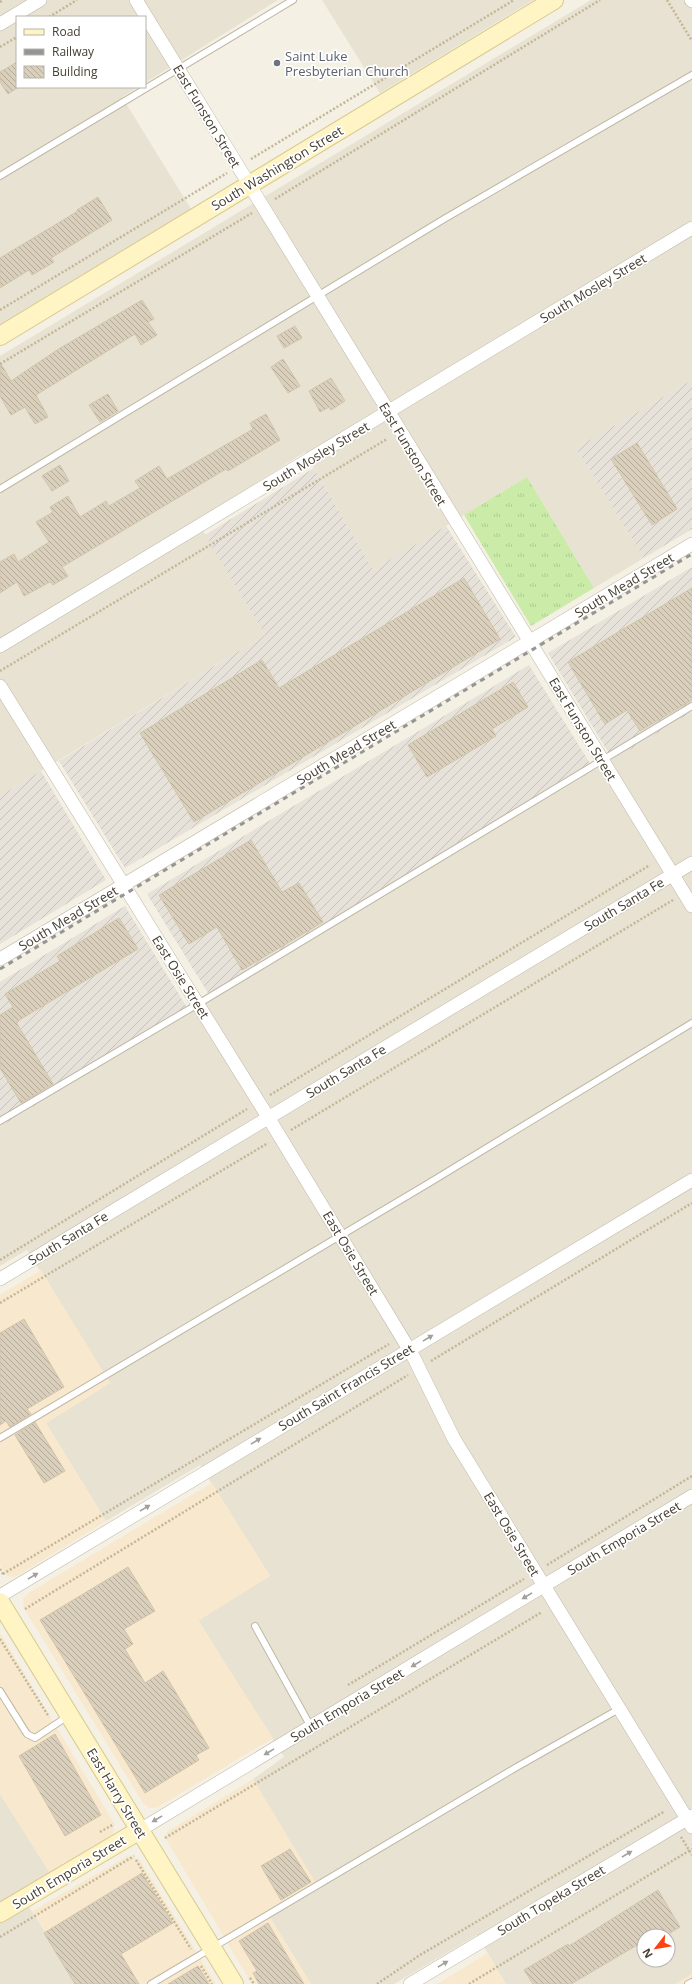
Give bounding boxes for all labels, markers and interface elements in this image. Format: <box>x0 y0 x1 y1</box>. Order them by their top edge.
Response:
legend <box>16 16 146 88</box>
text: Road <box>52 23 81 40</box>
text: Railway <box>52 43 95 60</box>
place label: Saint Luke Presbyterian Church <box>285 47 409 80</box>
marker: Saint Luke Presbyterian Church <box>272 58 282 68</box>
street label: East Funston Street <box>169 61 245 171</box>
text: Building <box>52 63 98 80</box>
street label: South Washington Street <box>208 121 347 215</box>
street label: South Mosley Street <box>536 249 650 327</box>
street label: East Funston Street <box>375 399 451 509</box>
street label: South Mosley Street <box>259 417 373 495</box>
street label: South Mead Street <box>571 548 677 622</box>
street label: East Funston Street <box>545 674 621 784</box>
street label: South Mead Street <box>293 715 399 789</box>
street label: South Santa Fe <box>581 873 667 935</box>
street label: South Mead Street <box>15 881 121 955</box>
street label: East Osie Street <box>148 932 214 1022</box>
street label: South Santa Fe <box>303 1040 389 1102</box>
street label: South Santa Fe <box>25 1207 111 1269</box>
street label: East Osie Street <box>319 1208 383 1299</box>
one-way arrow <box>422 1335 434 1342</box>
street label: South Saint Francis Street <box>275 1339 417 1435</box>
one-way arrow <box>250 1438 262 1445</box>
street label: East Osie Street <box>480 1489 544 1580</box>
street label: South Emporia Street <box>564 1497 684 1579</box>
one-way arrow <box>139 1505 151 1512</box>
one-way arrow <box>27 1572 39 1579</box>
one-way arrow <box>521 1593 533 1600</box>
one-way arrow <box>410 1660 422 1667</box>
street label: South Emporia Street <box>287 1664 407 1746</box>
street label: East Harry Street <box>83 1745 151 1842</box>
one-way arrow <box>263 1749 275 1756</box>
one-way arrow <box>151 1816 163 1823</box>
street label: South Emporia Street <box>9 1831 129 1913</box>
one-way arrow <box>621 1851 633 1858</box>
street label: South Topeka Street <box>494 1860 609 1939</box>
north arrow <box>636 1928 676 1968</box>
text: N <box>638 1946 656 1961</box>
one-way arrow <box>438 1960 448 1968</box>

